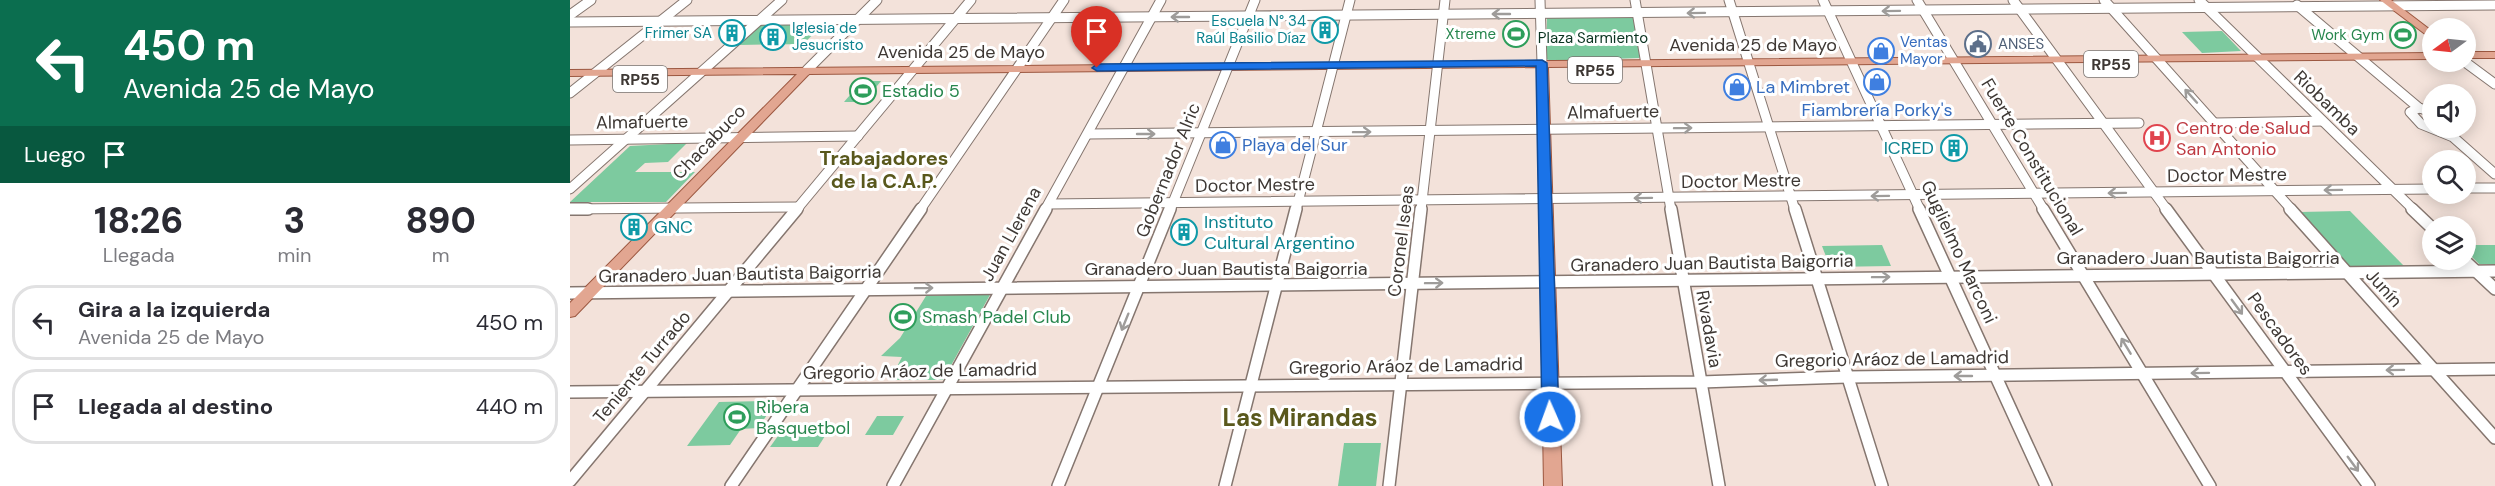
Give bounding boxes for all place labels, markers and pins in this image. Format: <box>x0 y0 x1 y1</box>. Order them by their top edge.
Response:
pin <box>1071 6 1122 68</box>
place label: Escuela N° 34 Raúl Basilio Díaz <box>1196 11 1306 48</box>
building icon: Escuela N° 34 Raúl Basilio Díaz <box>1310 15 1340 45</box>
building icon: Frimer SA <box>717 18 747 48</box>
place label: Iglesia de Jesucristo <box>792 18 864 55</box>
sports icon: Xtreme <box>1501 19 1531 49</box>
sports icon: Work Gym <box>2388 20 2418 50</box>
building icon: Iglesia de Jesucristo <box>758 22 788 52</box>
place label: Frimer SA <box>645 23 712 43</box>
place label: Xtreme <box>1445 24 1496 44</box>
place label: Work Gym <box>2311 25 2384 45</box>
public building icon: ANSES <box>1963 29 1993 59</box>
place label: Ventas Mayor <box>1900 32 1948 69</box>
place label: ANSES <box>1998 34 2045 54</box>
shop icon: Ventas Mayor <box>1866 36 1896 66</box>
shop icon: Fiambrería Porky's <box>1862 67 1892 97</box>
shop icon: La Mimbret <box>1722 72 1752 102</box>
place label: La Mimbret <box>1756 75 1850 99</box>
sports icon: Estadio 5 <box>848 76 878 106</box>
place label: Estadio 5 <box>882 79 960 103</box>
place label: Fiambrería Porky's <box>1801 98 1953 122</box>
place label: Centro de Salud San Antonio <box>2176 116 2310 161</box>
hospital icon: Centro de Salud San Antonio <box>2142 123 2172 153</box>
shop icon: Playa del Sur <box>1208 130 1238 160</box>
place label: Playa del Sur <box>1242 133 1348 157</box>
building icon: ICRED <box>1939 133 1969 163</box>
place label: ICRED <box>1884 136 1934 160</box>
place label: Instituto Cultural Argentino <box>1204 210 1355 255</box>
building icon: GNC <box>619 212 649 242</box>
place label: GNC <box>654 215 693 239</box>
building icon: Instituto Cultural Argentino <box>1169 217 1199 247</box>
sports icon: Smash Padel Club <box>888 302 918 332</box>
place label: Smash Padel Club <box>922 305 1071 329</box>
place label: Ribera Basquetbol <box>756 395 850 440</box>
sports icon: Ribera Basquetbol <box>722 402 752 432</box>

